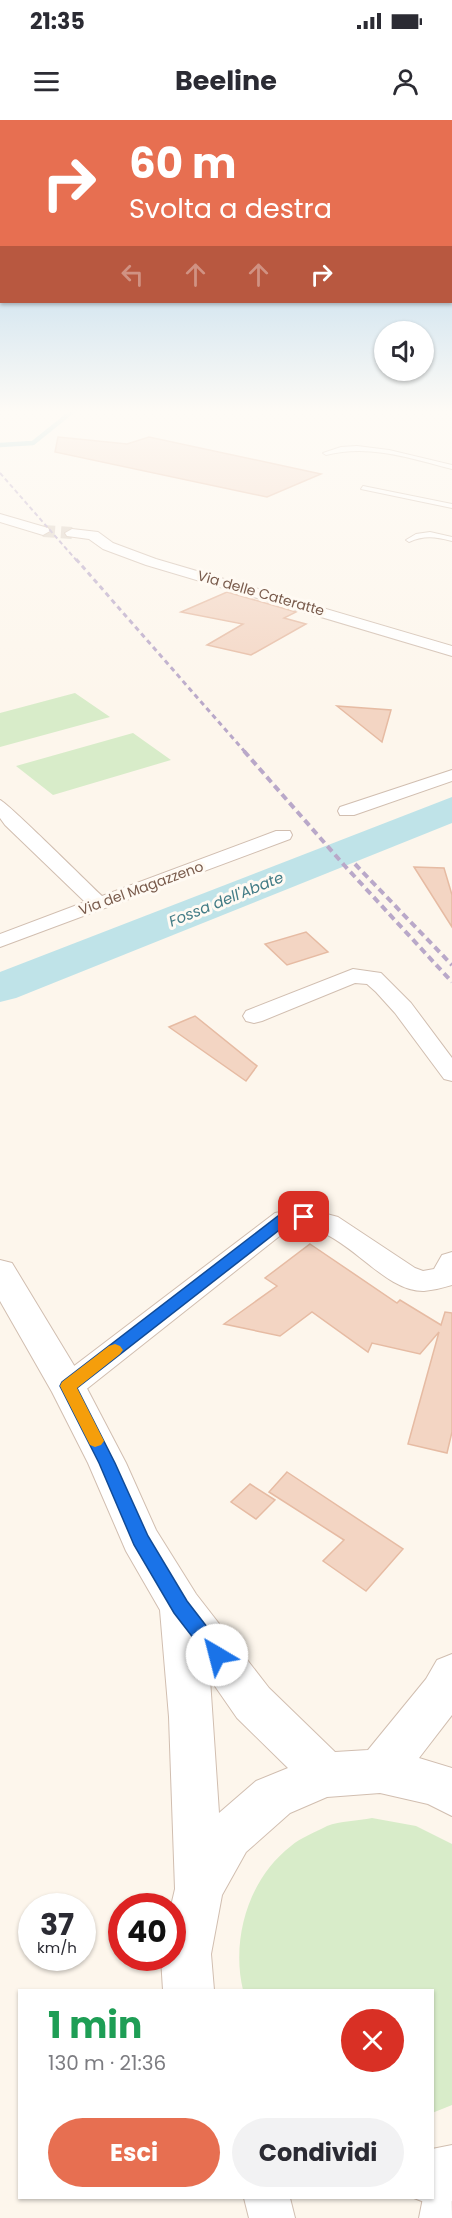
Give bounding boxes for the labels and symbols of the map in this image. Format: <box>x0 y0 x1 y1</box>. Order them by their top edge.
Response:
street label: Via delle Cateratte <box>195 565 327 621</box>
street label: Via del Magazzeno <box>76 856 206 920</box>
water label: Fossa dell'Abate <box>166 866 286 932</box>
pin <box>278 1191 329 1242</box>
position arrow <box>185 1623 249 1687</box>
speed limit sign: 40 <box>108 1893 186 1971</box>

